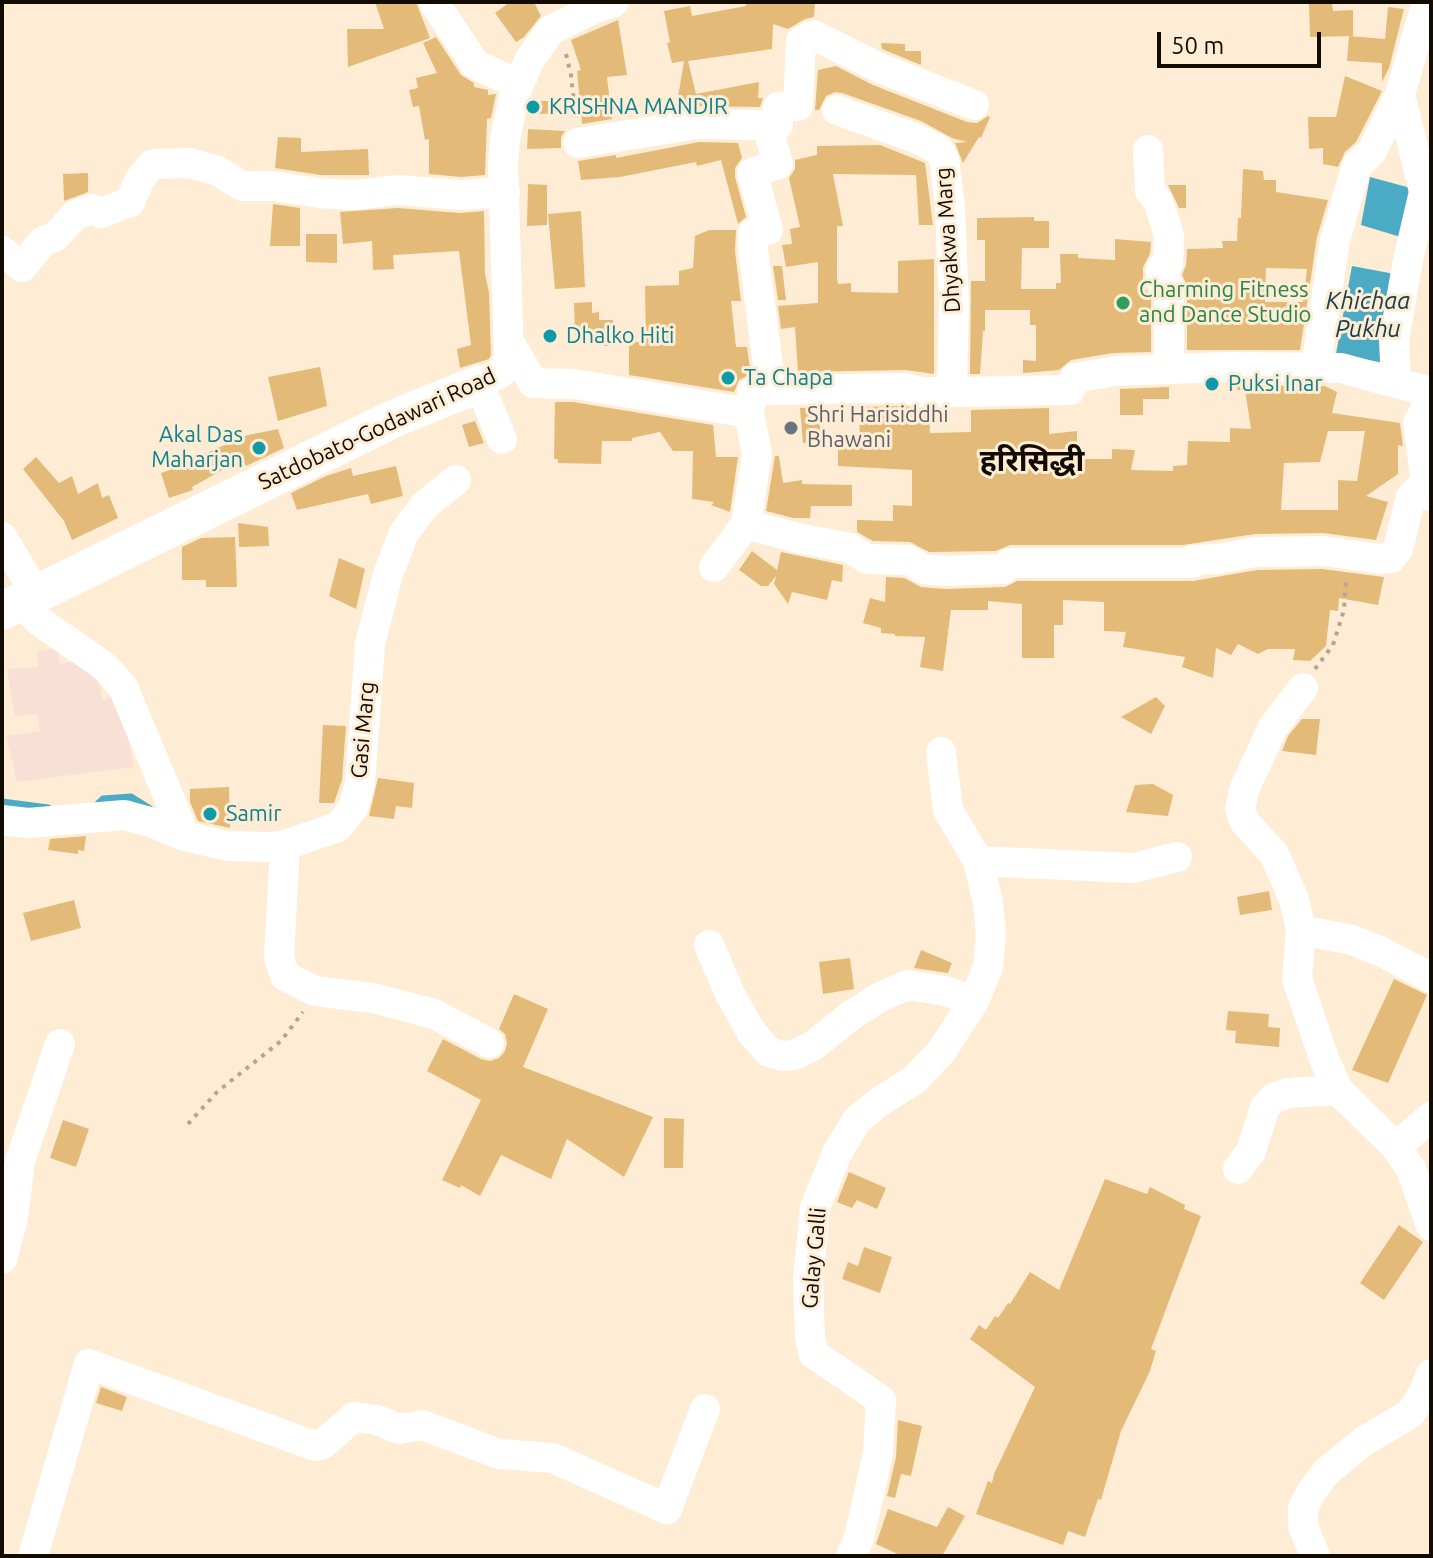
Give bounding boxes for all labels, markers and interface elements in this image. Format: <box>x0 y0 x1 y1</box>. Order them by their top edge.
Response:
scale bar <box>1161 16 1325 66</box>
text: 50 m <box>1171 32 1224 59</box>
place label: KRISHNA MANDIR <box>549 94 728 120</box>
marker: KRISHNA MANDIR <box>524 98 542 116</box>
street label: Dhyakwa Marg <box>930 166 966 314</box>
place label: Charming Fitness and Dance Studio <box>1139 277 1311 328</box>
water label: Khichaa Pukhu <box>1326 287 1410 343</box>
marker: Charming Fitness and Dance Studio <box>1114 294 1132 312</box>
place label: Dhalko Hiti <box>566 323 674 349</box>
marker: Dhalko Hiti <box>541 327 559 345</box>
street label: Satdobato-Godawari Road <box>254 362 500 496</box>
place label: Ta Chapa <box>744 365 833 391</box>
marker: Ta Chapa <box>719 369 737 387</box>
place label: Puksi Inar <box>1228 371 1323 397</box>
marker: Puksi Inar <box>1203 375 1221 393</box>
place label: Shri Harisiddhi Bhawani <box>807 402 949 454</box>
marker: Shri Harisiddhi Bhawani <box>782 419 800 437</box>
place label: Akal Das Maharjan <box>151 422 243 474</box>
marker: Akal Das Maharjan <box>250 439 268 457</box>
district label: हरिसिद्धी <box>980 443 1084 479</box>
street label: Gasi Marg <box>346 680 380 780</box>
place label: Samir <box>226 801 282 827</box>
marker: Samir <box>201 805 219 823</box>
street label: Galay Galli <box>796 1206 832 1310</box>

